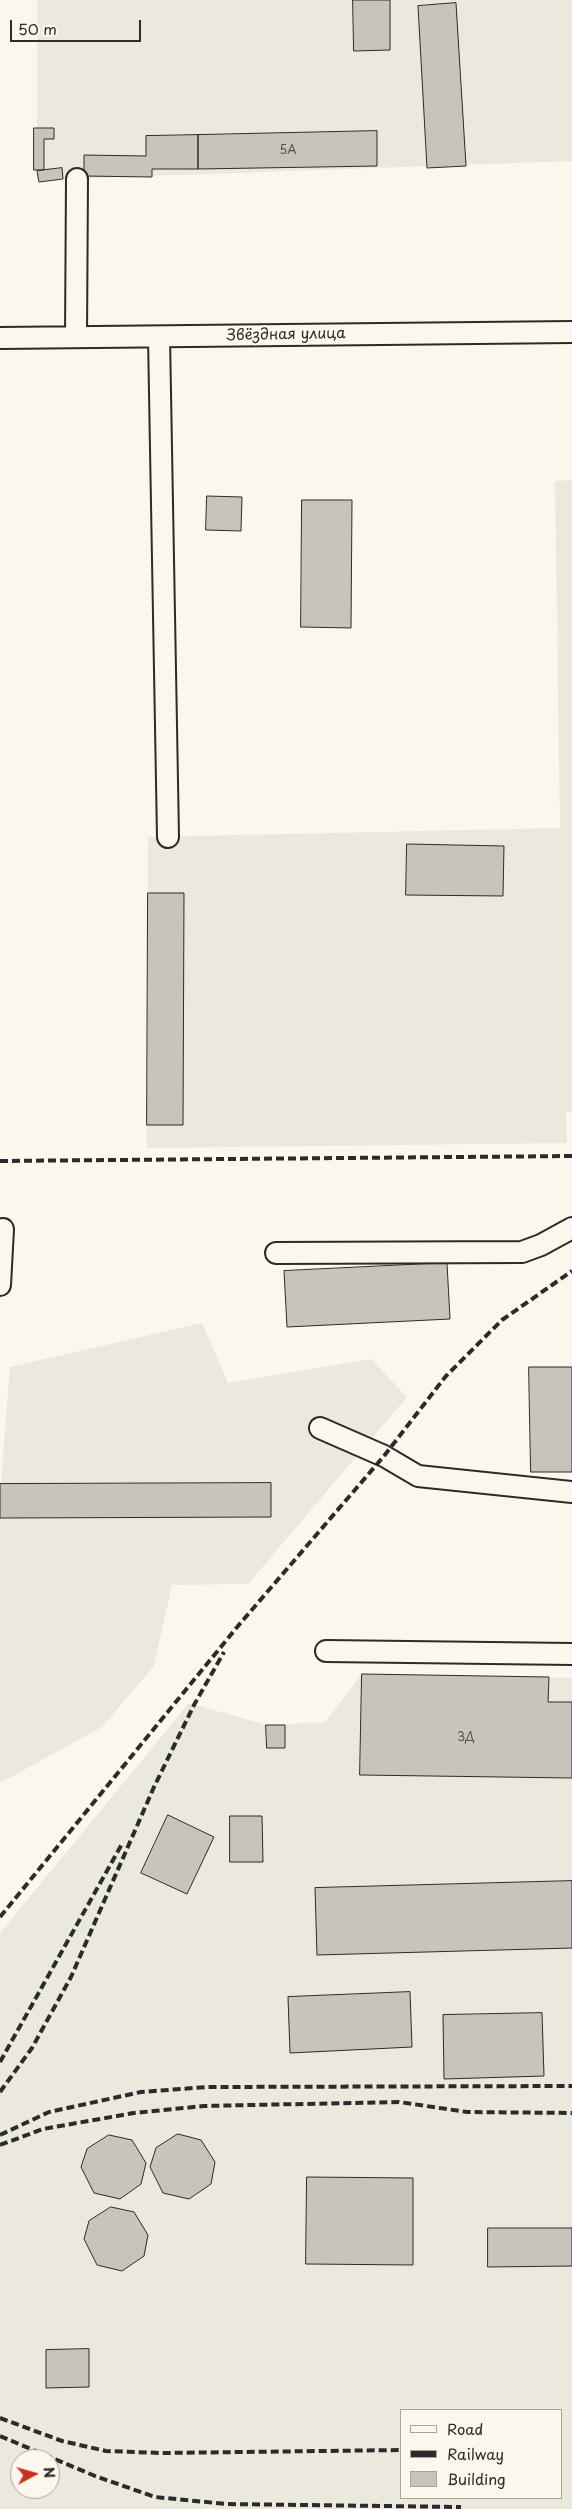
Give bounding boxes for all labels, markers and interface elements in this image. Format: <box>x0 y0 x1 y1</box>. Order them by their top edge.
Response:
scale bar <box>12 10 144 42</box>
text: 50 m <box>18 17 57 40</box>
house number: 5А <box>280 144 296 158</box>
street label: Звёздная улица <box>226 325 346 345</box>
house number: 3Д <box>457 1731 475 1745</box>
legend <box>400 2409 562 2499</box>
text: Road <box>447 2417 483 2440</box>
text: Railway <box>447 2442 504 2465</box>
north arrow <box>10 2449 60 2499</box>
text: N <box>38 2466 60 2479</box>
text: Building <box>447 2467 506 2490</box>

